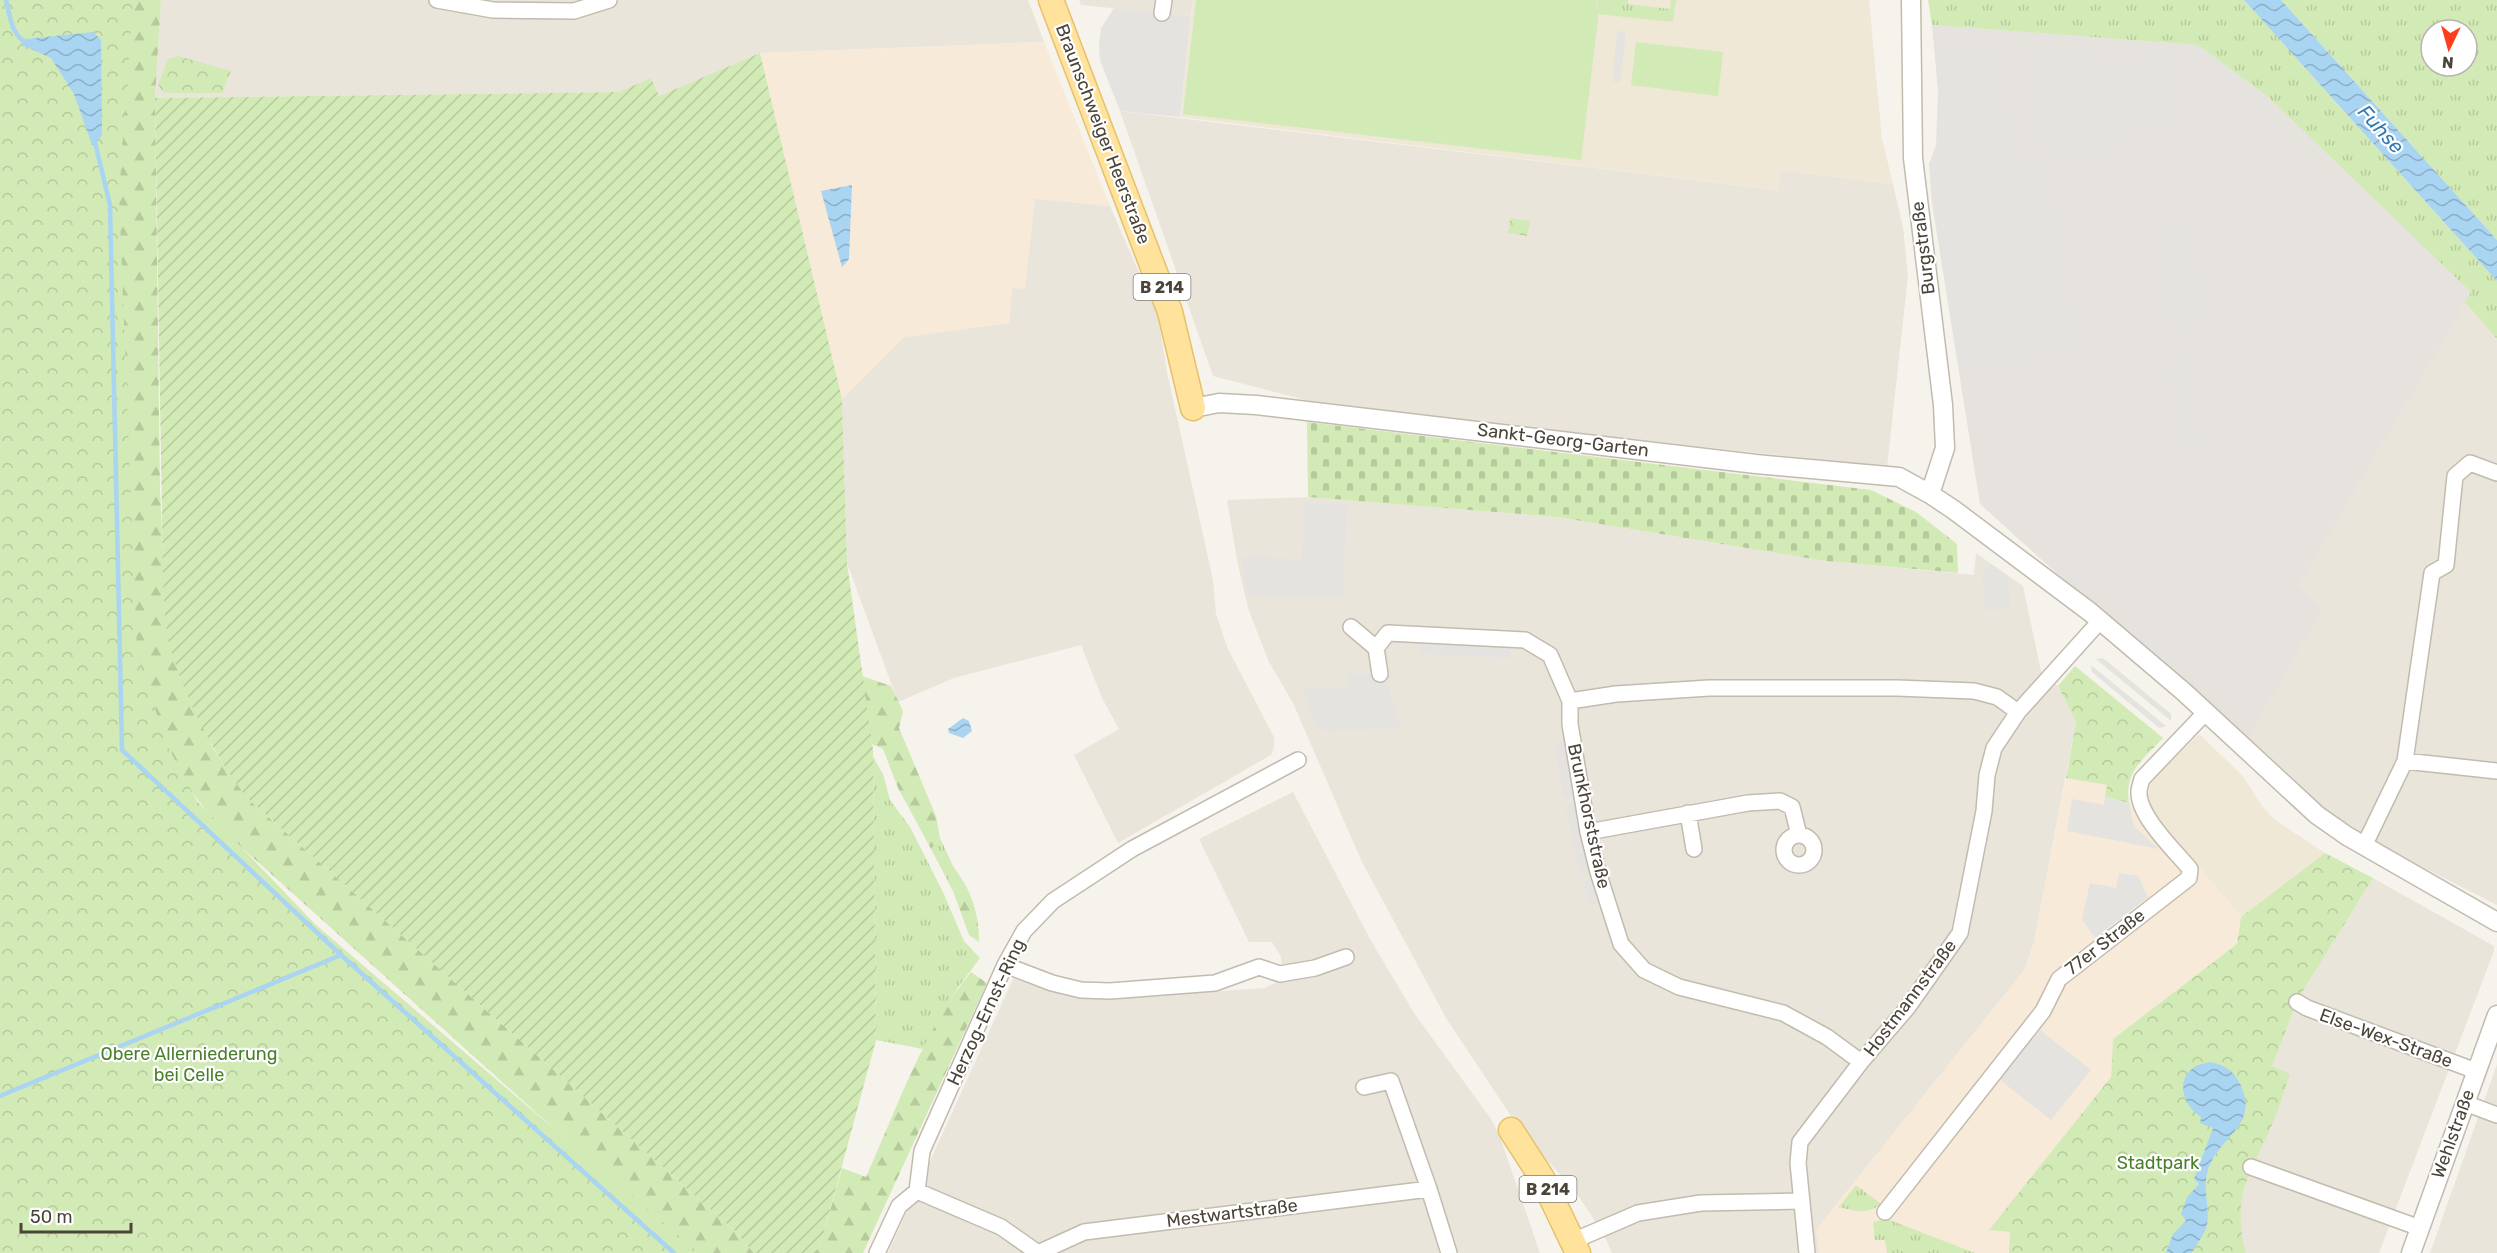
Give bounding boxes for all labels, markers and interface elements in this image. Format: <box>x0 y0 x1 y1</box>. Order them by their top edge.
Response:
north arrow <box>2419 18 2479 78</box>
street label: Braunschweiger Heerstraße <box>1051 21 1155 247</box>
text: N <box>2441 52 2454 72</box>
water label: Fuhse <box>2353 100 2409 158</box>
street label: Burgstraße <box>1906 200 1940 296</box>
road number: B 214 <box>1134 274 1190 300</box>
street label: Sankt-Georg-Garten <box>1476 419 1650 461</box>
street label: Brunkhorststraße <box>1563 741 1615 891</box>
street label: 77er Straße <box>2061 904 2149 980</box>
street label: Herzog-Ernst-Ring <box>942 935 1030 1089</box>
street label: Hostmannstraße <box>1859 935 1961 1061</box>
street label: Else-Wex-Straße <box>2316 1004 2456 1072</box>
park label: Obere Allerniederung bei Celle <box>101 1043 277 1086</box>
street label: Wehlstraße <box>2427 1087 2479 1181</box>
park label: Stadtpark <box>2117 1152 2200 1174</box>
road number: B 214 <box>1520 1176 1576 1202</box>
street label: Mestwartstraße <box>1165 1194 1299 1232</box>
scale bar <box>21 1196 130 1234</box>
text: 50 m <box>30 1206 73 1228</box>

